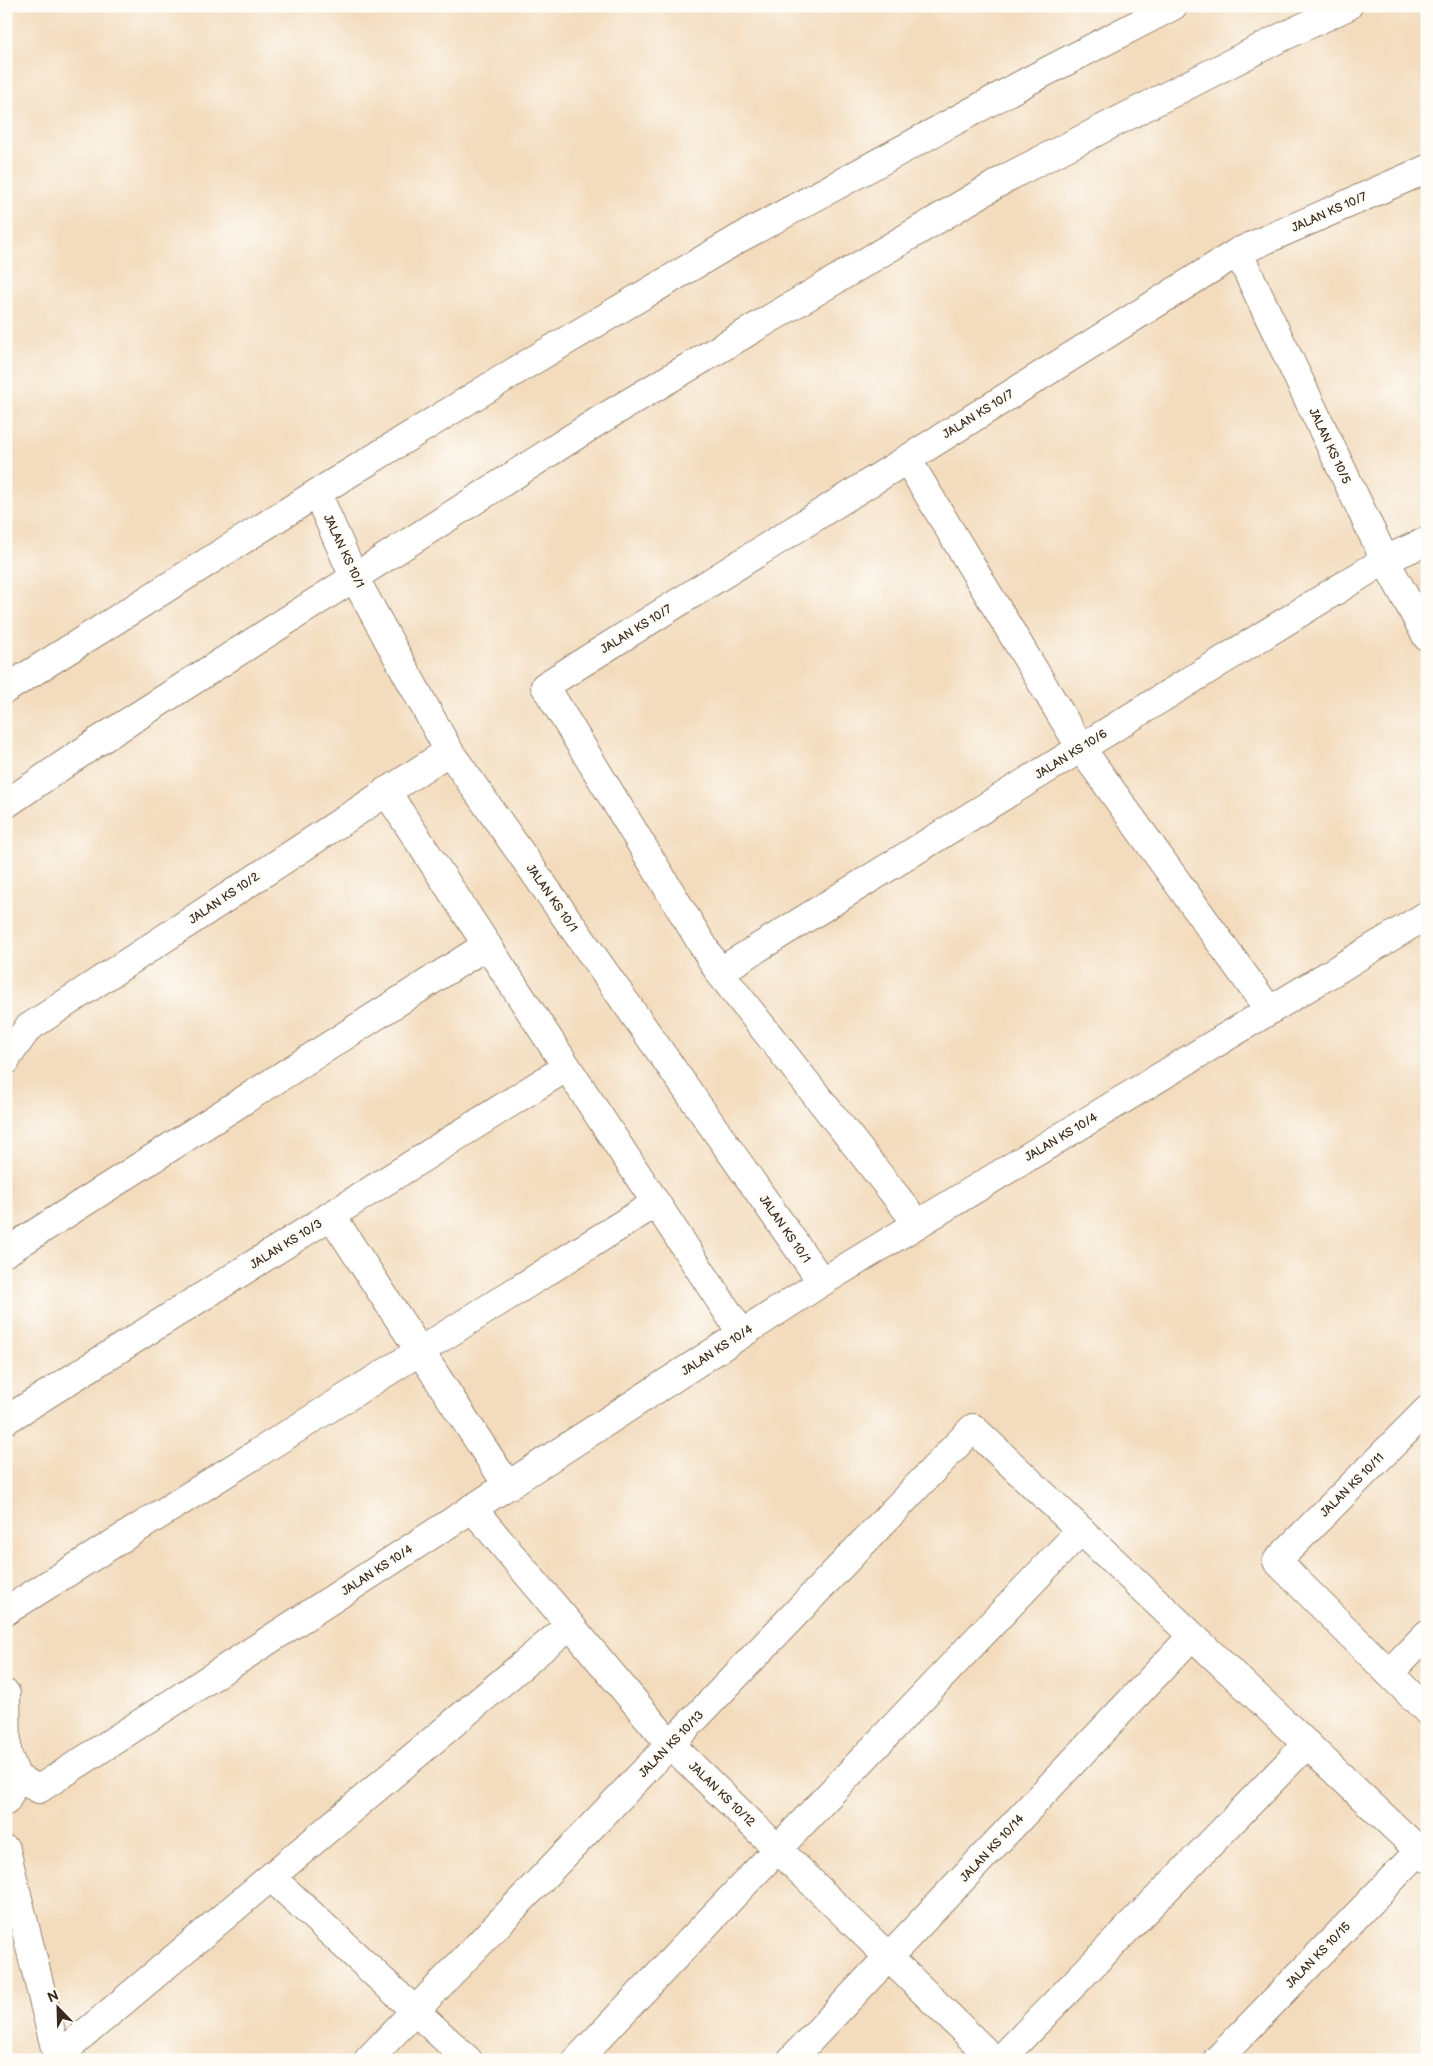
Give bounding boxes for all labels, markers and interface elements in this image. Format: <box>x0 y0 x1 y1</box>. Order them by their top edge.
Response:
street label: JALAN KS 10/7 <box>1289 189 1369 236</box>
street label: JALAN KS 10/7 <box>940 387 1017 442</box>
street label: JALAN KS 10/5 <box>1305 406 1354 487</box>
street label: JALAN KS 10/1 <box>320 512 367 590</box>
street label: JALAN KS 10/7 <box>598 602 675 657</box>
street label: JALAN KS 10/6 <box>1032 726 1110 783</box>
street label: JALAN KS 10/1 <box>523 861 581 935</box>
street label: JALAN KS 10/2 <box>186 869 262 928</box>
street label: JALAN KS 10/4 <box>1022 1109 1101 1165</box>
street label: JALAN KS 10/1 <box>756 1192 814 1266</box>
street label: JALAN KS 10/3 <box>247 1216 325 1273</box>
street label: JALAN KS 10/4 <box>679 1321 756 1379</box>
street label: JALAN KS 10/11 <box>1317 1450 1387 1520</box>
street label: JALAN KS 10/4 <box>339 1541 416 1599</box>
street label: JALAN KS 10/13 <box>636 1708 707 1781</box>
street label: JALAN KS 10/12 <box>685 1759 758 1830</box>
street label: JALAN KS 10/14 <box>957 1811 1028 1885</box>
street label: JALAN KS 10/15 <box>1283 1919 1354 1992</box>
north arrow <box>32 1984 82 2034</box>
text: N <box>45 1987 61 2006</box>

